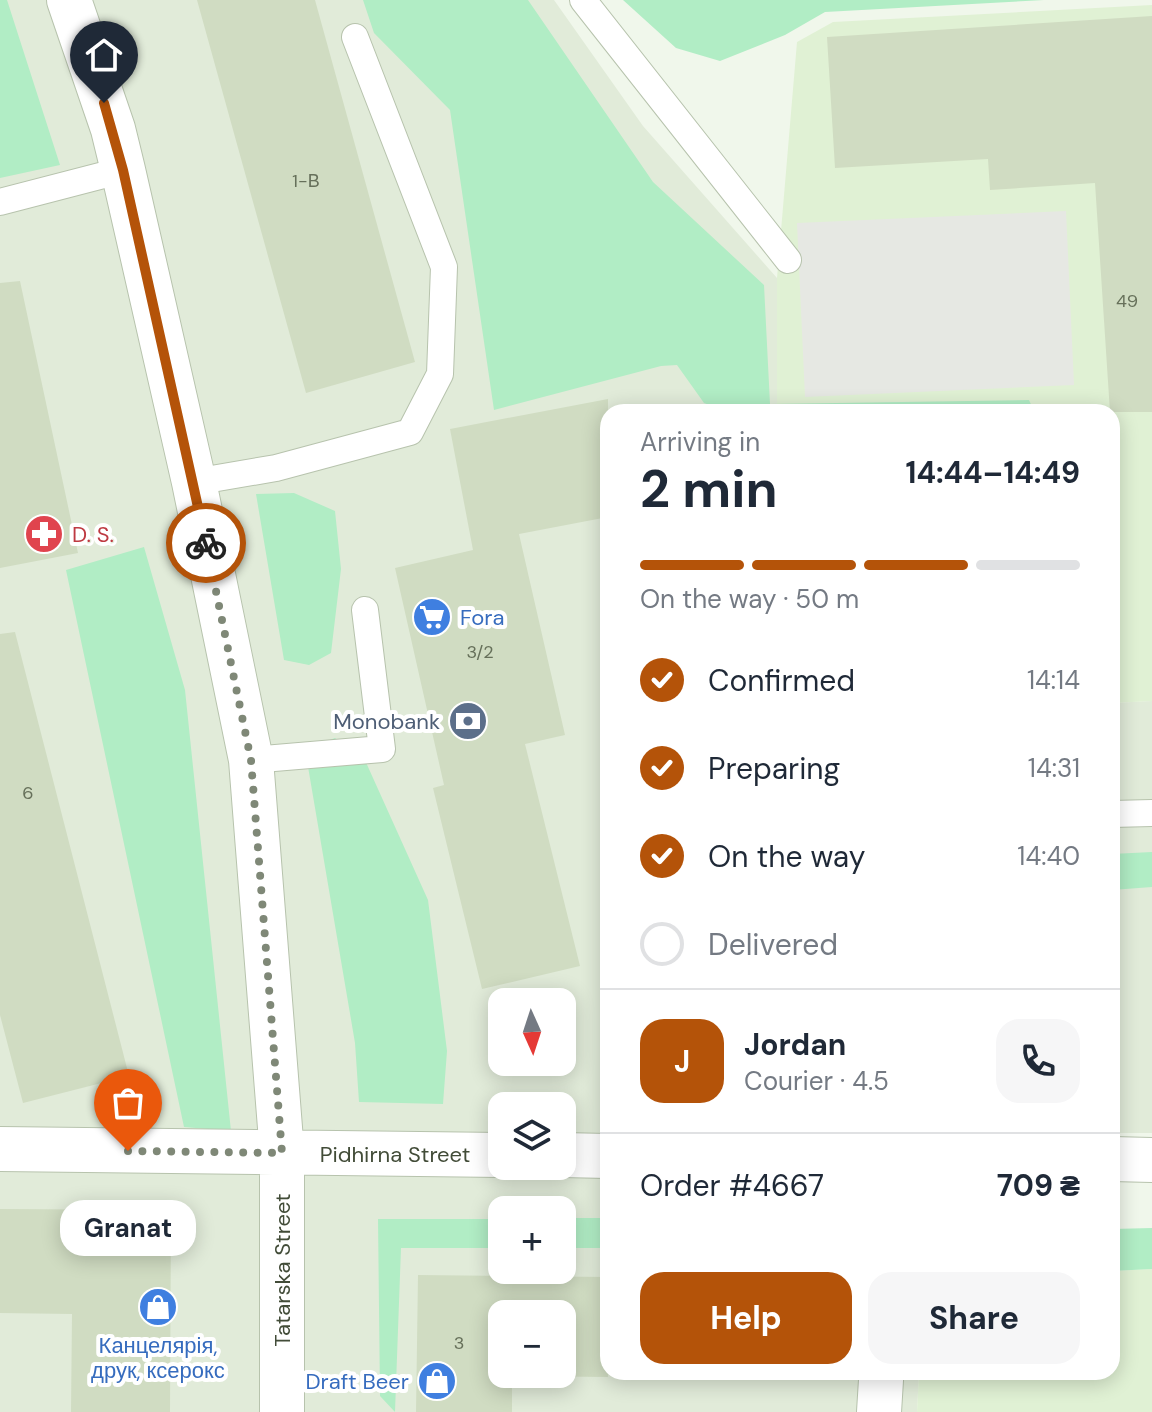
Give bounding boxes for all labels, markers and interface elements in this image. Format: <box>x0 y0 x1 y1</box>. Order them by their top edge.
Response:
pin <box>70 21 138 103</box>
icon: home <box>82 33 126 77</box>
house number: 1-В <box>292 169 320 193</box>
house number: 49 <box>1116 289 1138 313</box>
text: Arriving in <box>640 425 760 459</box>
text: 14:44–14:49 <box>905 453 1080 492</box>
text: 2 min <box>640 455 778 523</box>
courier <box>166 503 246 583</box>
pharmacy icon: D. S. <box>23 513 65 555</box>
place label: D. S. <box>72 520 114 549</box>
icon: bike <box>184 521 228 565</box>
text: On the way · 50 m <box>640 582 859 616</box>
supermarket icon: Fora <box>411 596 453 638</box>
place label: Fora <box>460 603 504 632</box>
house number: 3/2 <box>466 640 494 664</box>
icon: check <box>640 658 684 702</box>
text: Confirmed <box>708 661 855 700</box>
text: 14:14 <box>1027 663 1080 697</box>
bank icon: Monobank <box>447 700 489 742</box>
place label: Monobank <box>333 707 440 736</box>
icon: check <box>640 746 684 790</box>
text: Preparing <box>708 749 840 788</box>
text: 14:31 <box>1028 751 1080 785</box>
house number: 6 <box>22 781 34 805</box>
icon: check <box>640 834 684 878</box>
text: On the way <box>708 837 865 876</box>
text: 14:40 <box>1017 839 1080 873</box>
text: Delivered <box>708 925 838 964</box>
north arrow <box>488 988 576 1076</box>
map controls <box>488 988 576 1388</box>
button: phone <box>996 1019 1080 1103</box>
text: Jordan <box>744 1025 846 1064</box>
text: J <box>674 1042 690 1081</box>
text: Courier · 4.5 <box>744 1064 889 1098</box>
pin <box>94 1069 162 1151</box>
icon: bag <box>106 1081 150 1125</box>
button: layers <box>488 1092 576 1180</box>
street label: Pidhirna Street <box>320 1140 470 1169</box>
text: Order #4667 <box>640 1166 824 1205</box>
text: 709 ₴ <box>997 1166 1080 1205</box>
street label: Tatarska Street <box>268 1193 297 1347</box>
button: + <box>488 1196 576 1284</box>
callout: Granat <box>60 1199 196 1255</box>
text: Granat <box>84 1211 172 1245</box>
button: Help <box>640 1272 852 1364</box>
button: Share <box>868 1272 1080 1364</box>
shop icon: Канцелярія, друк, ксерокс <box>137 1286 179 1328</box>
button: − <box>488 1300 576 1388</box>
place label: Канцелярія, друк, ксерокс <box>91 1331 225 1385</box>
house number: 3 <box>454 1331 464 1355</box>
shop icon: Draft Beer <box>416 1360 458 1402</box>
place label: Draft Beer <box>305 1367 409 1396</box>

